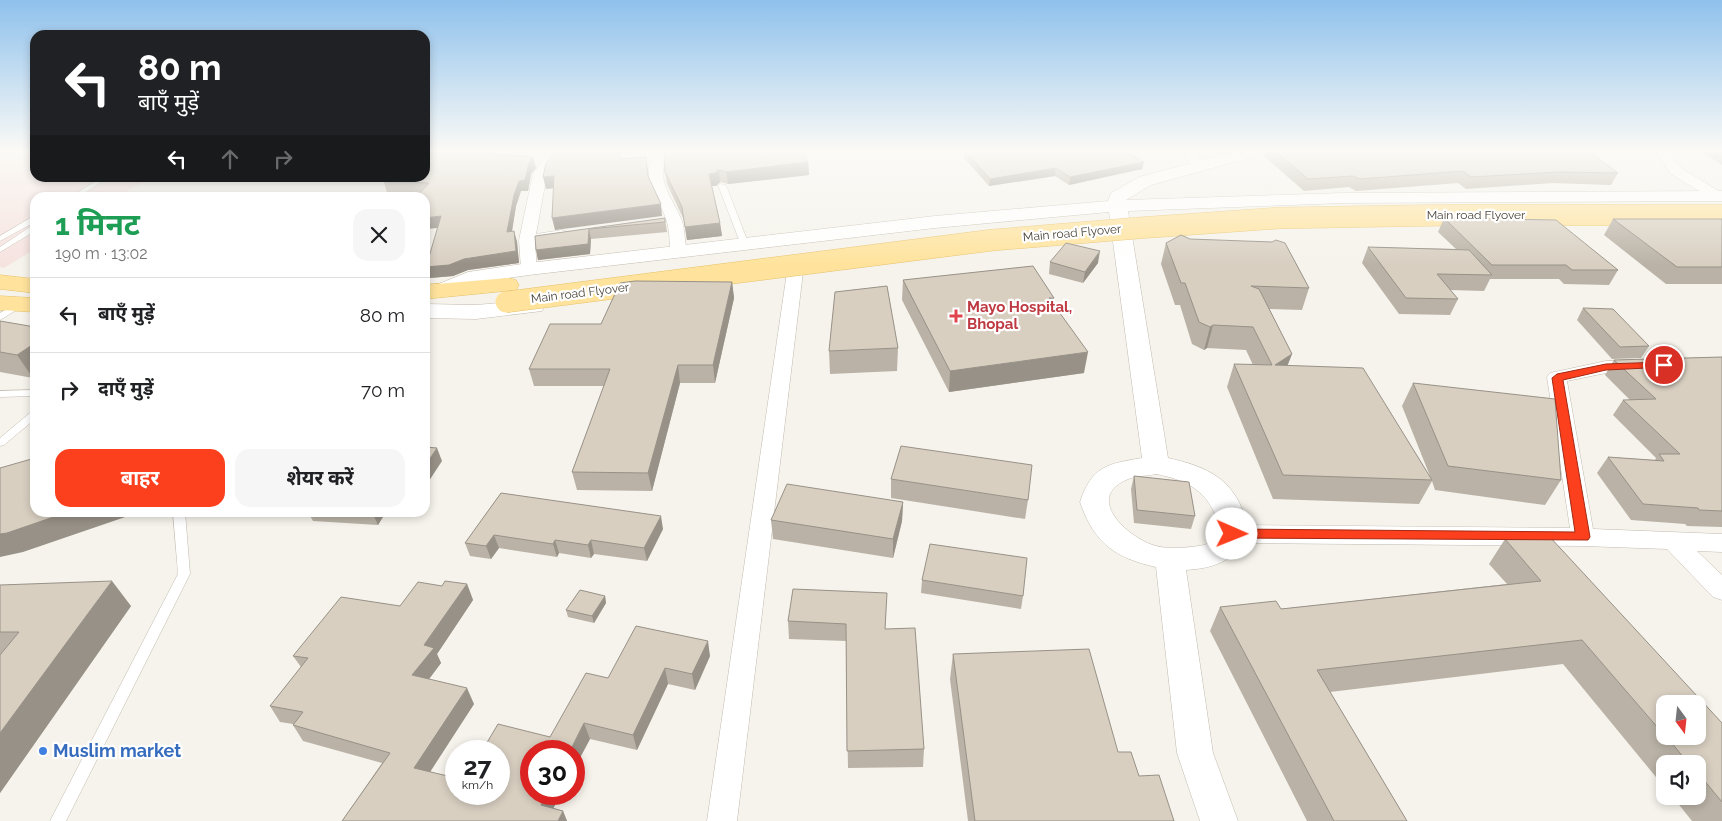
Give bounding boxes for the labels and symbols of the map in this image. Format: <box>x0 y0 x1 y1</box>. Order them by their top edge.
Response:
street label: Main road Flyover <box>1427 208 1526 222</box>
street label: Main road Flyover <box>1022 222 1123 244</box>
street label: Main road Flyover <box>530 280 631 306</box>
place label: Mayo Hospital, Bhopal <box>967 298 1072 333</box>
marker: Mayo Hospital, Bhopal <box>949 309 963 323</box>
pin <box>1643 344 1685 386</box>
position arrow <box>1205 507 1257 559</box>
north arrow <box>1656 695 1706 745</box>
place label: Muslim market <box>53 740 181 761</box>
speed limit sign: 30 <box>520 740 585 805</box>
marker: Muslim market <box>37 745 49 757</box>

